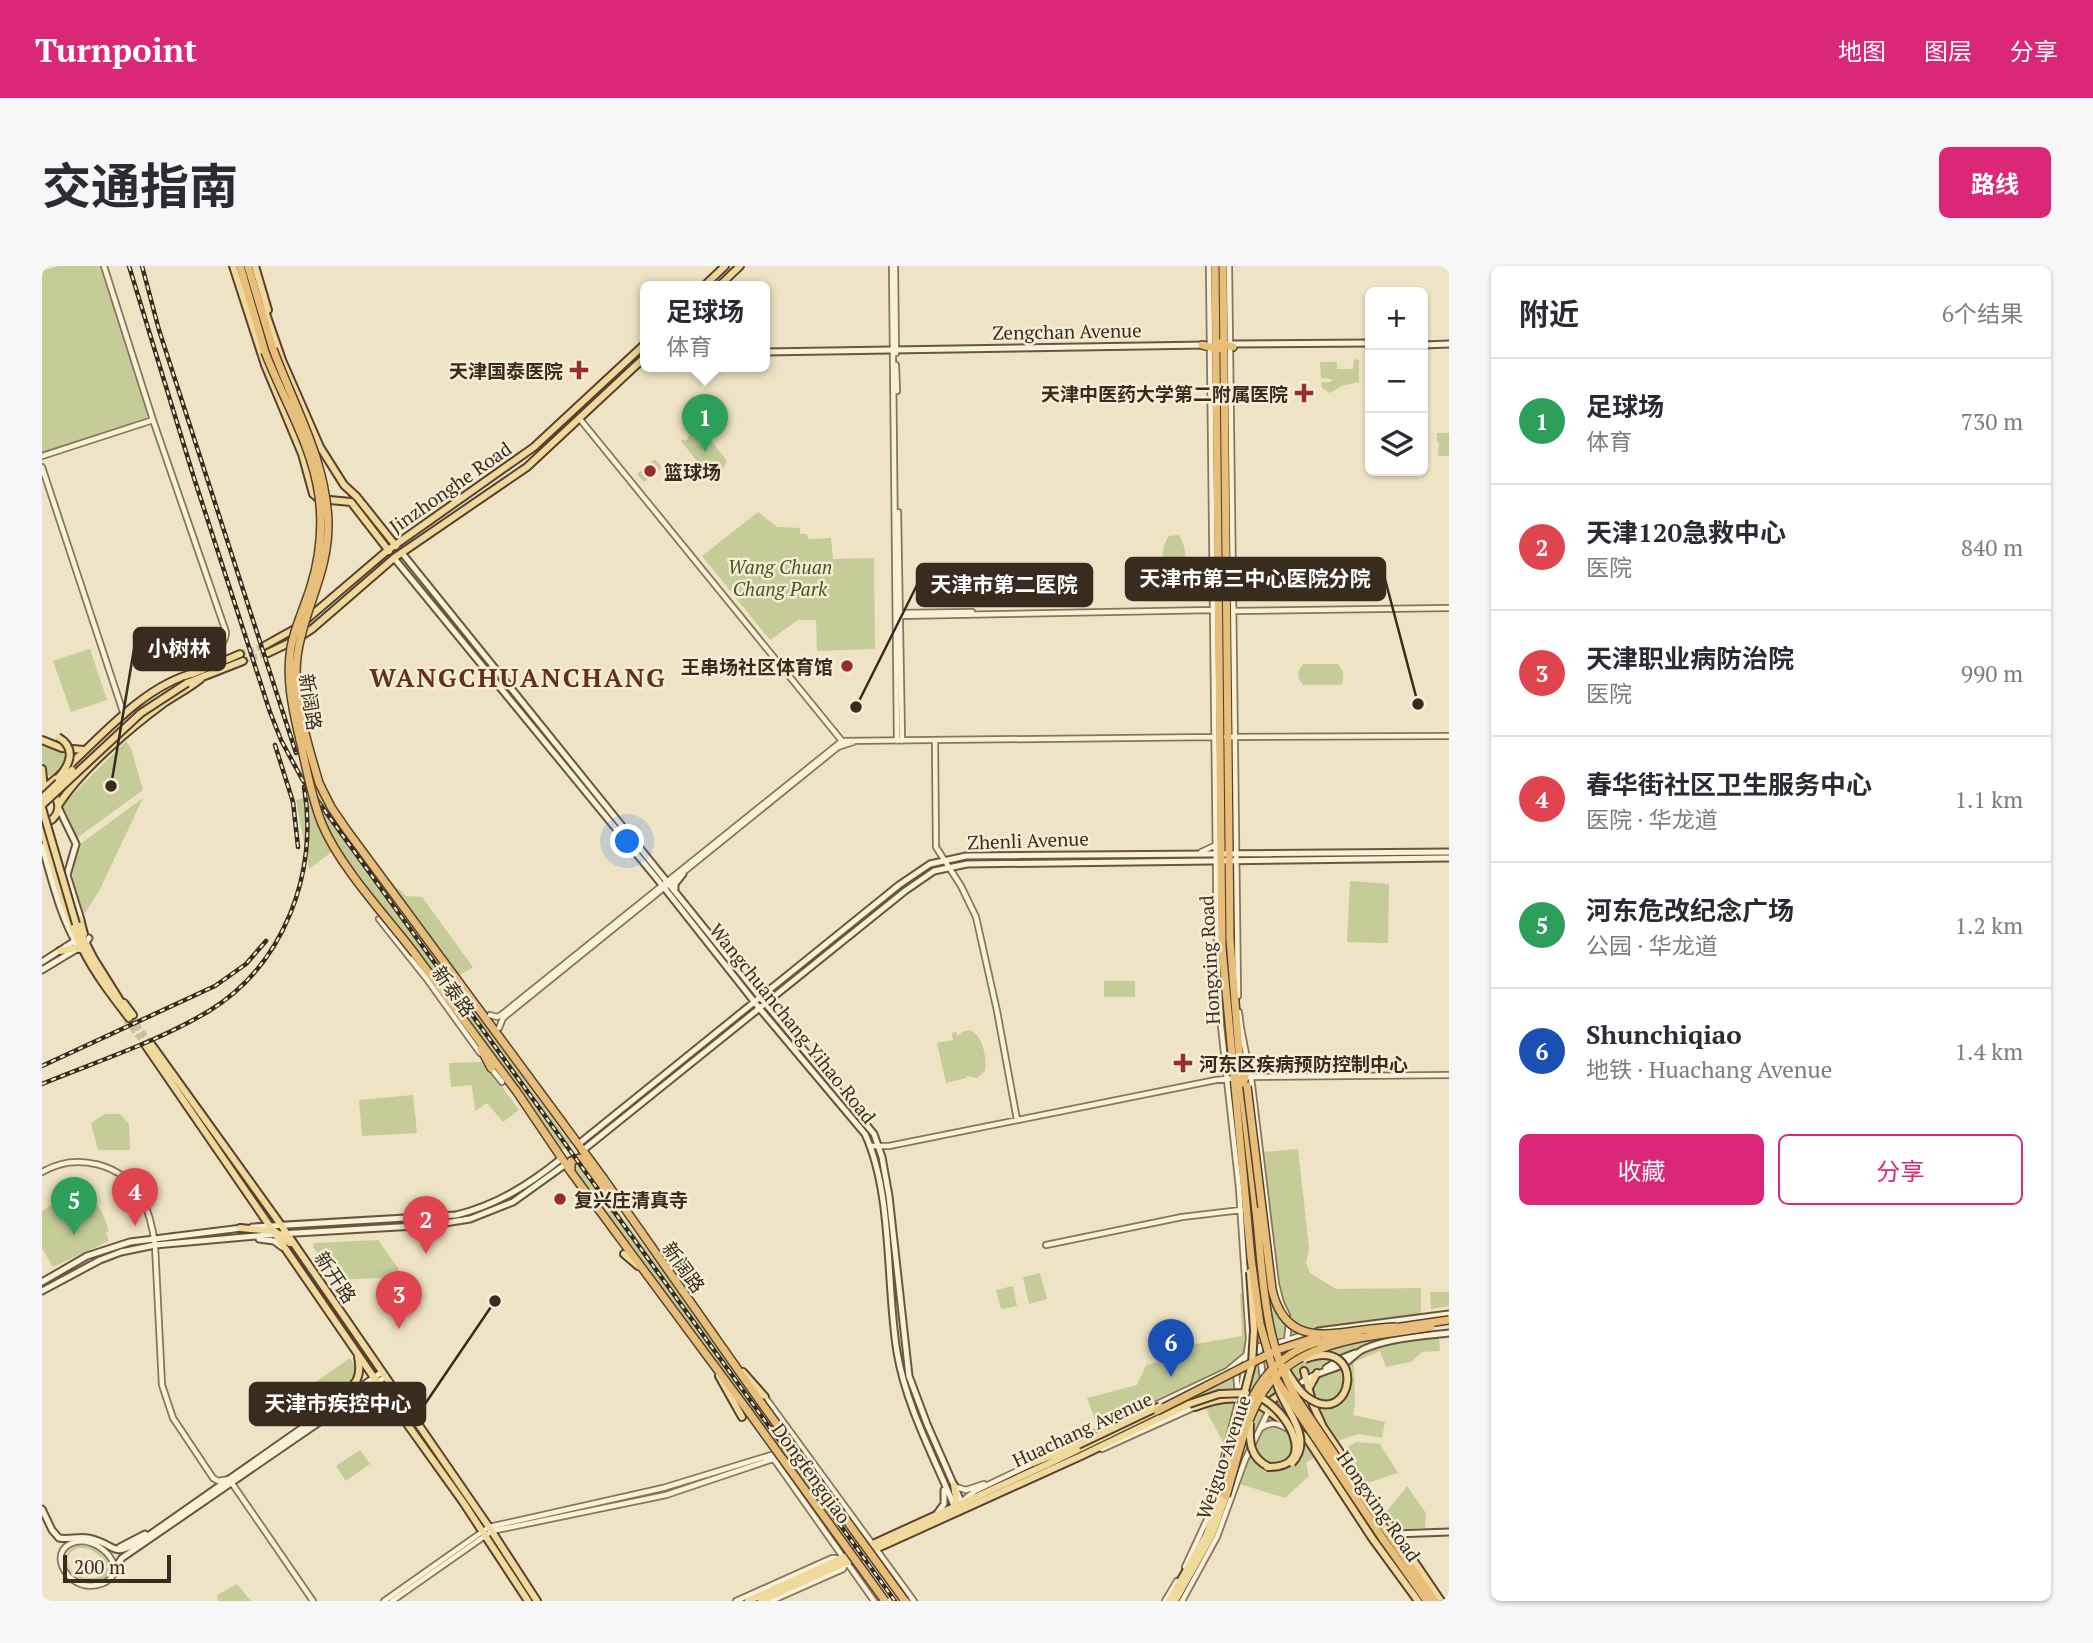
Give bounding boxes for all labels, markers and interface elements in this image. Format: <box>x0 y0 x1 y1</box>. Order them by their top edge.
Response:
text: Turnpoint <box>35 28 197 71</box>
text: 地图 <box>1838 35 1886 67</box>
text: 图层 <box>1924 35 1972 67</box>
text: 分享 <box>2010 35 2058 67</box>
button: 路线 <box>1939 147 2051 218</box>
text: 交通指南 <box>42 153 238 218</box>
popup <box>640 281 770 372</box>
map controls <box>1365 287 1428 476</box>
button: + <box>1365 287 1428 350</box>
text: 足球场 <box>666 294 744 328</box>
text: 附近 <box>1519 294 1579 334</box>
text: 6个结果 <box>1942 298 2023 329</box>
street label: Zengchan Avenue <box>992 317 1142 345</box>
text: 体育 <box>666 331 712 362</box>
button: − <box>1365 350 1428 413</box>
place label: 天津国泰医院 <box>449 358 563 383</box>
marker: 天津国泰医院 <box>569 360 589 380</box>
place label: 天津中医药大学第二附属医院 <box>1041 381 1288 406</box>
marker: 天津中医药大学第二附属医院 <box>1294 383 1314 403</box>
text: 足球场 <box>1586 389 1664 423</box>
pin: 1 <box>682 394 728 452</box>
text: 1 <box>1536 406 1549 437</box>
text: 730 m <box>1961 406 2023 437</box>
button: layers <box>1365 413 1428 476</box>
text: 体育 <box>1586 426 1632 457</box>
street label: Jinzhonghe Road <box>384 435 516 538</box>
place label: 篮球场 <box>664 459 721 484</box>
marker: 篮球场 <box>642 463 658 479</box>
text: 天津120急救中心 <box>1586 515 1786 549</box>
text: 2 <box>1536 532 1549 563</box>
text: 840 m <box>1961 532 2023 563</box>
text: 医院 <box>1586 552 1632 583</box>
park label: Wang Chuan Chang Park <box>728 554 832 601</box>
callout: 天津市第三中心医院分院 <box>1126 558 1385 600</box>
callout: 天津市第二医院 <box>917 564 1092 606</box>
text: 天津市第三中心医院分院 <box>1140 564 1371 592</box>
text: 天津市第二医院 <box>931 570 1078 598</box>
callout: 小树林 <box>134 628 225 670</box>
text: 小树林 <box>148 634 211 662</box>
text: 天津职业病防治院 <box>1586 641 1794 675</box>
place label: 王串场社区体育馆 <box>681 654 833 679</box>
marker: 王串场社区体育馆 <box>839 658 855 674</box>
text: 3 <box>1536 658 1549 689</box>
text: 990 m <box>1961 658 2023 689</box>
district label: WANGCHUANCHANG <box>369 660 667 694</box>
street label: 新阔路 <box>294 672 328 732</box>
text: 医院 <box>1586 678 1632 709</box>
text: 春华街社区卫生服务中心 <box>1586 767 1872 801</box>
text: 4 <box>1536 784 1549 815</box>
text: 1.1 km <box>1955 784 2023 815</box>
text: 医院 · 华龙道 <box>1586 804 1718 835</box>
your location <box>610 824 644 858</box>
street label: Zhenli Avenue <box>967 825 1089 855</box>
text: 河东危改纪念广场 <box>1586 893 1794 927</box>
street label: Hongxing Road <box>1193 894 1225 1025</box>
text: 5 <box>1536 910 1549 941</box>
text: 1.2 km <box>1955 910 2023 941</box>
street label: Wangchuanchang Yihao Road <box>704 918 882 1129</box>
text: 公园 · 华龙道 <box>1586 930 1718 961</box>
street label: 新泰路 <box>427 961 481 1021</box>
text: Shunchiqiao <box>1586 1017 1742 1051</box>
text: 6 <box>1536 1036 1549 1067</box>
text: 1.4 km <box>1955 1036 2023 1067</box>
place label: 河东区疾病预防控制中心 <box>1199 1051 1408 1076</box>
marker: 河东区疾病预防控制中心 <box>1173 1053 1193 1073</box>
text: 地铁 · Huachang Avenue <box>1586 1054 1832 1085</box>
button: 收藏 <box>1519 1134 1764 1205</box>
button: 分享 <box>1778 1134 2023 1205</box>
pin: 4 <box>112 1168 158 1226</box>
pin: 5 <box>51 1177 97 1235</box>
place label: 复兴庄清真寺 <box>574 1187 688 1212</box>
marker: 复兴庄清真寺 <box>552 1191 568 1207</box>
pin: 2 <box>403 1196 449 1254</box>
street label: 新阔路 <box>657 1237 711 1297</box>
street label: 新开路 <box>310 1246 362 1308</box>
pin: 3 <box>376 1271 422 1329</box>
pin: 6 <box>1148 1319 1194 1377</box>
callout: 天津市疾控中心 <box>250 1383 425 1425</box>
street label: Huachang Avenue <box>1008 1386 1156 1472</box>
text: 天津市疾控中心 <box>265 1389 412 1417</box>
street label: Weiguo Avenue <box>1190 1392 1256 1522</box>
street label: Dongfengqiao <box>767 1418 857 1528</box>
street label: Hongxing Road <box>1332 1446 1427 1567</box>
scale bar <box>63 1552 172 1584</box>
text: 200 m <box>74 1554 125 1579</box>

